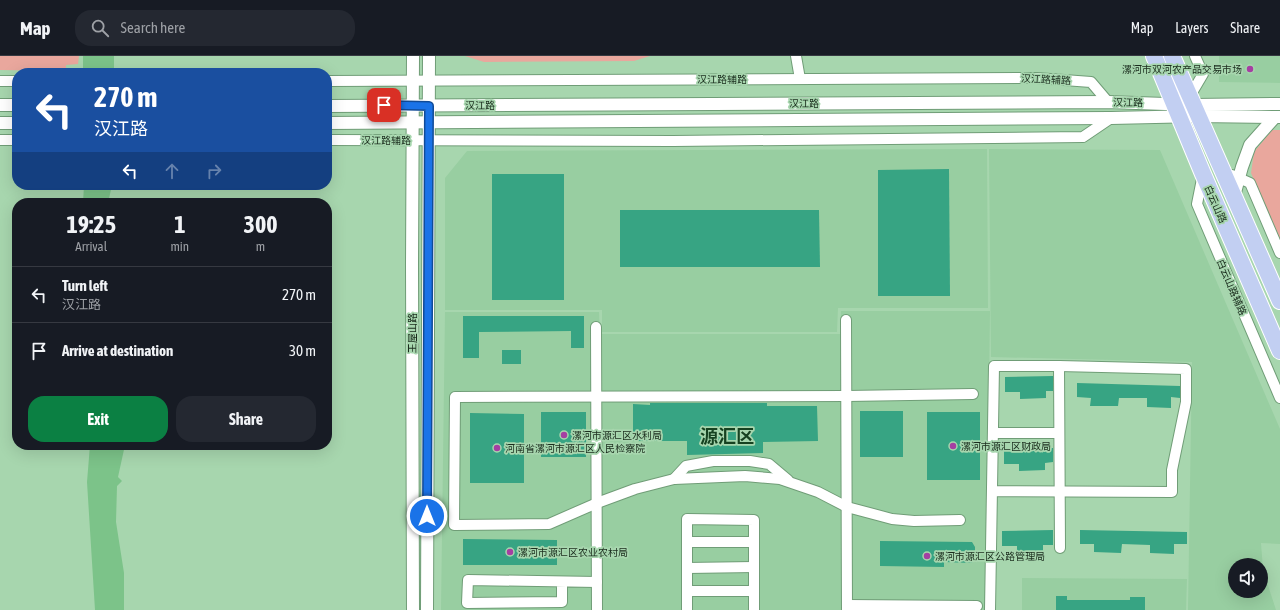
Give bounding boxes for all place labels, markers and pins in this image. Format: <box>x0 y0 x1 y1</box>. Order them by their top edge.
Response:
place label: 漯河市双河农产品交易市场 <box>1122 64 1242 75</box>
marker: 漯河市双河农产品交易市场 <box>1245 64 1255 74</box>
pin <box>367 88 401 122</box>
marker: 漯河市源汇区水利局 <box>559 430 569 440</box>
place label: 漯河市源汇区水利局 <box>572 430 662 441</box>
marker: 漯河市源汇区财政局 <box>948 441 958 451</box>
place label: 漯河市源汇区财政局 <box>961 441 1051 452</box>
marker: 河南省漯河市源汇区人民检察院 <box>492 443 502 453</box>
place label: 河南省漯河市源汇区人民检察院 <box>505 443 645 454</box>
marker: 漯河市源汇区农业农村局 <box>505 547 515 557</box>
place label: 漯河市源汇区农业农村局 <box>518 547 628 558</box>
marker: 漯河市源汇区公路管理局 <box>922 551 932 561</box>
place label: 漯河市源汇区公路管理局 <box>935 551 1045 562</box>

